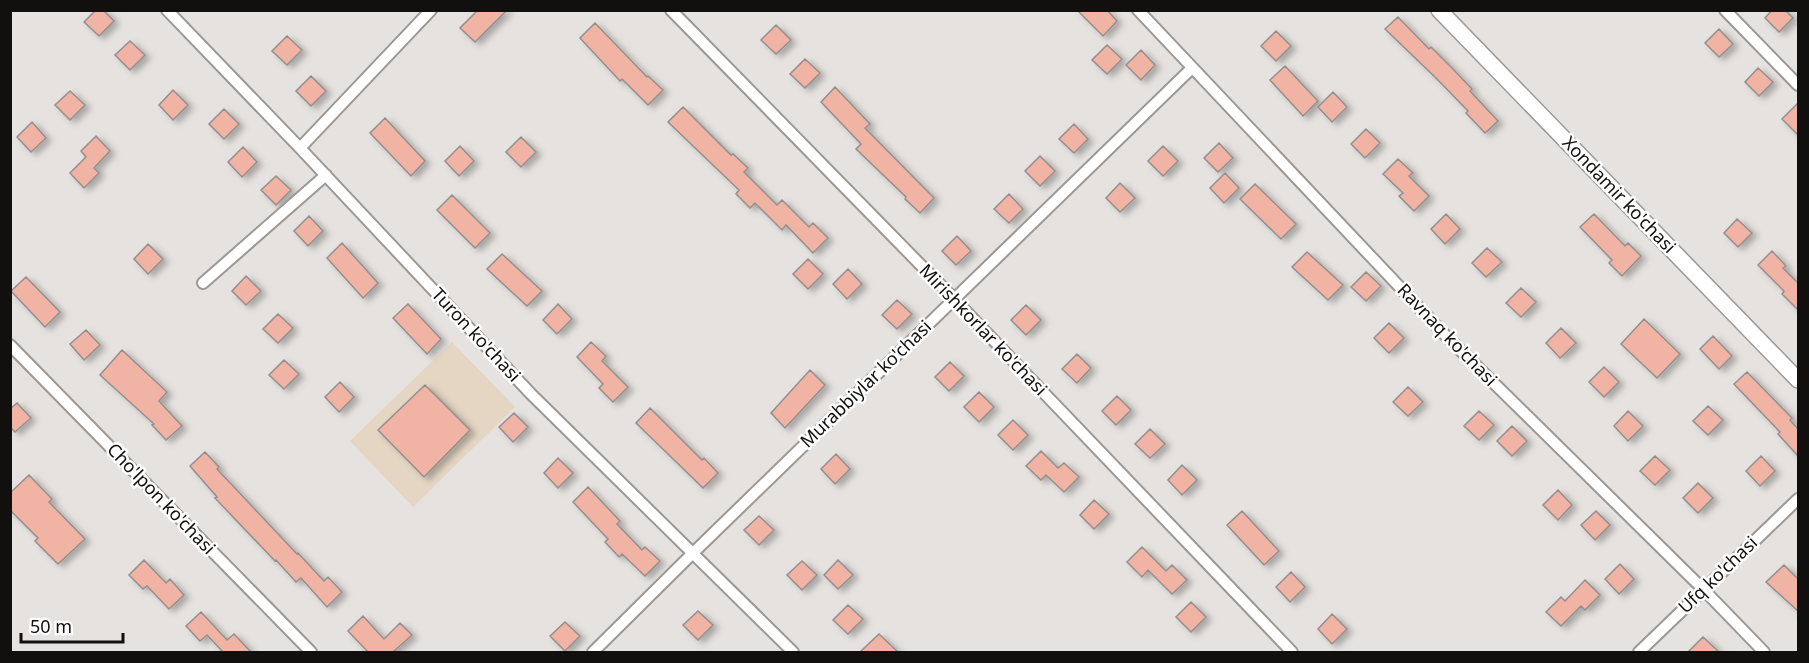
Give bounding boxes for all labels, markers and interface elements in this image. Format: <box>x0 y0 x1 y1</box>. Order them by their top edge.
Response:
street label: Xondamir ko'chasi <box>1558 131 1682 258</box>
street label: Mirishkorlar ko'chasi <box>915 258 1053 400</box>
street label: Ravnaq ko'chasi <box>1393 278 1503 391</box>
street label: Turon ko'chasi <box>427 282 527 387</box>
street label: Murabbiylar ko'chasi <box>794 314 936 452</box>
street label: Cho'lpon ko'chasi <box>102 437 221 559</box>
street label: Ufq ko'chasi <box>1672 530 1762 618</box>
scale bar <box>21 606 123 644</box>
text: 50 m <box>30 614 72 638</box>

